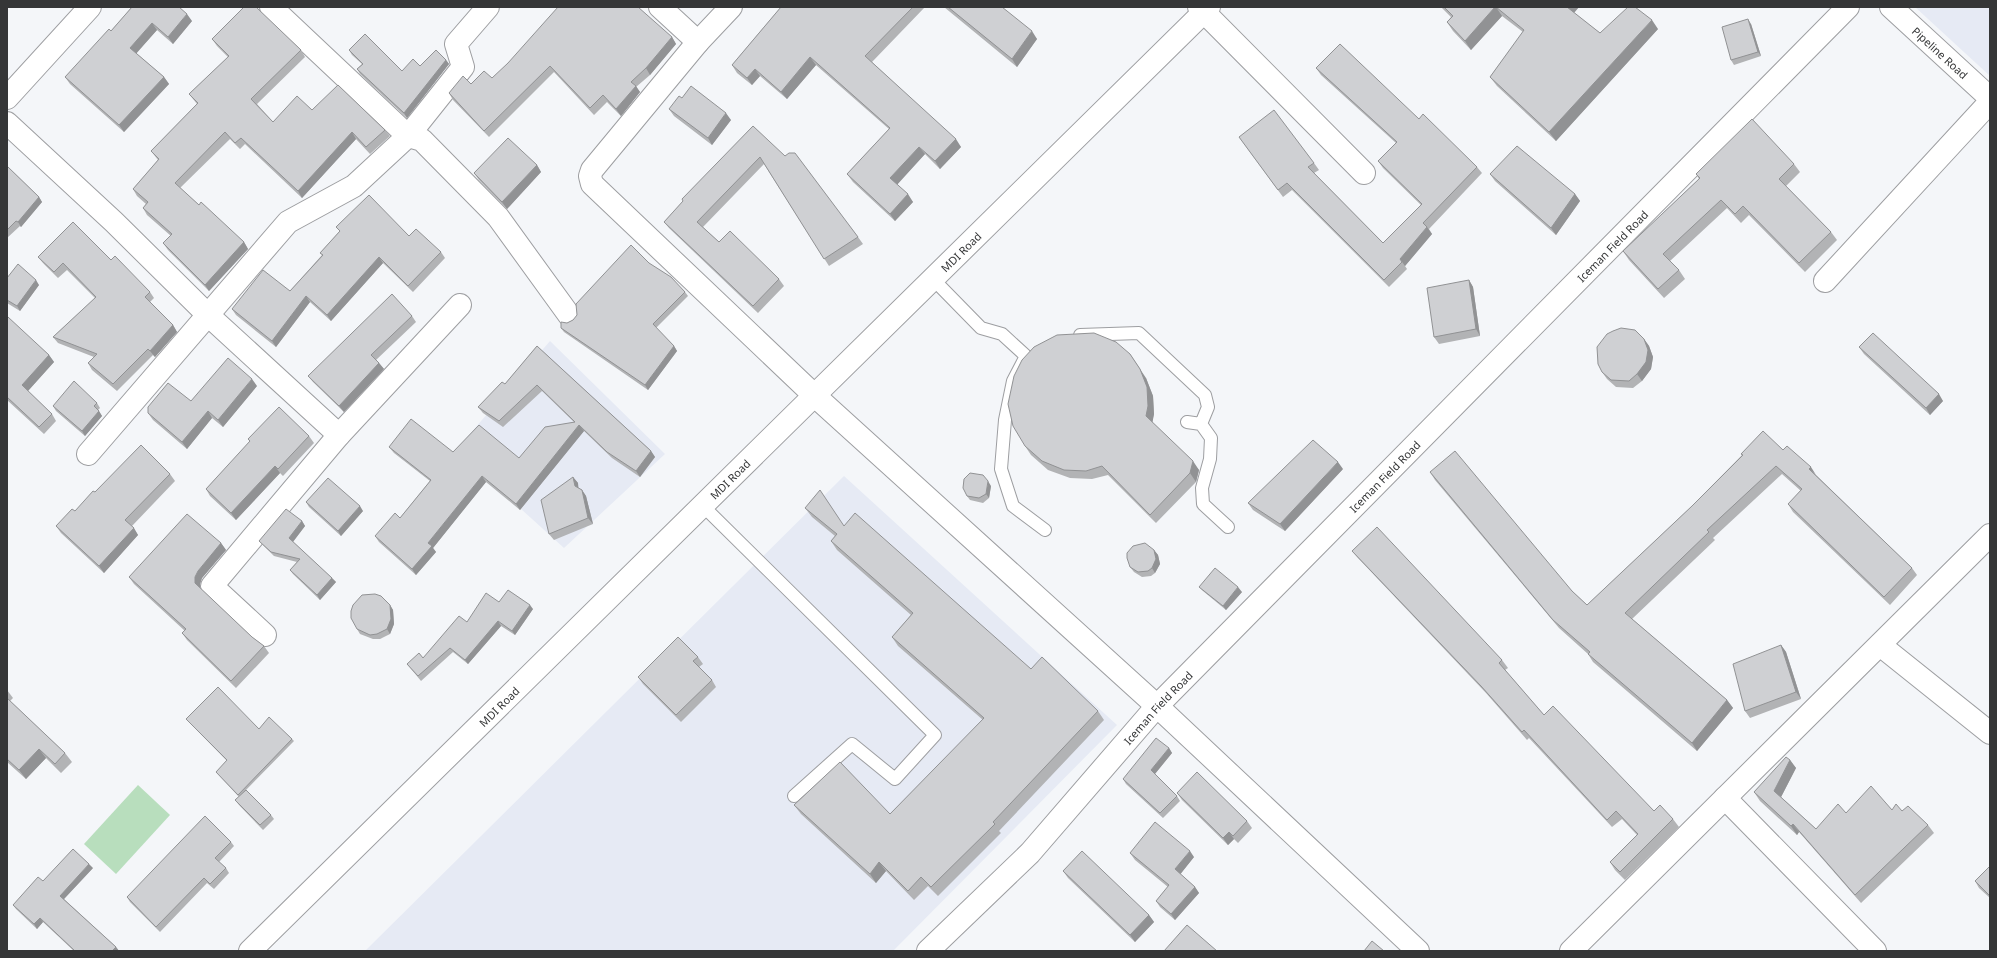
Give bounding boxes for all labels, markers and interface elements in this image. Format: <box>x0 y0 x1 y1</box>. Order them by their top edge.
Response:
street label: Pipeline Road <box>1909 23 1971 82</box>
street label: Iceman Field Road <box>1573 207 1651 285</box>
street label: MDI Road <box>937 228 984 275</box>
street label: Iceman Field Road <box>1346 437 1423 515</box>
street label: MDI Road <box>706 456 753 502</box>
street label: Iceman Field Road <box>1120 667 1195 747</box>
street label: MDI Road <box>475 683 522 729</box>

